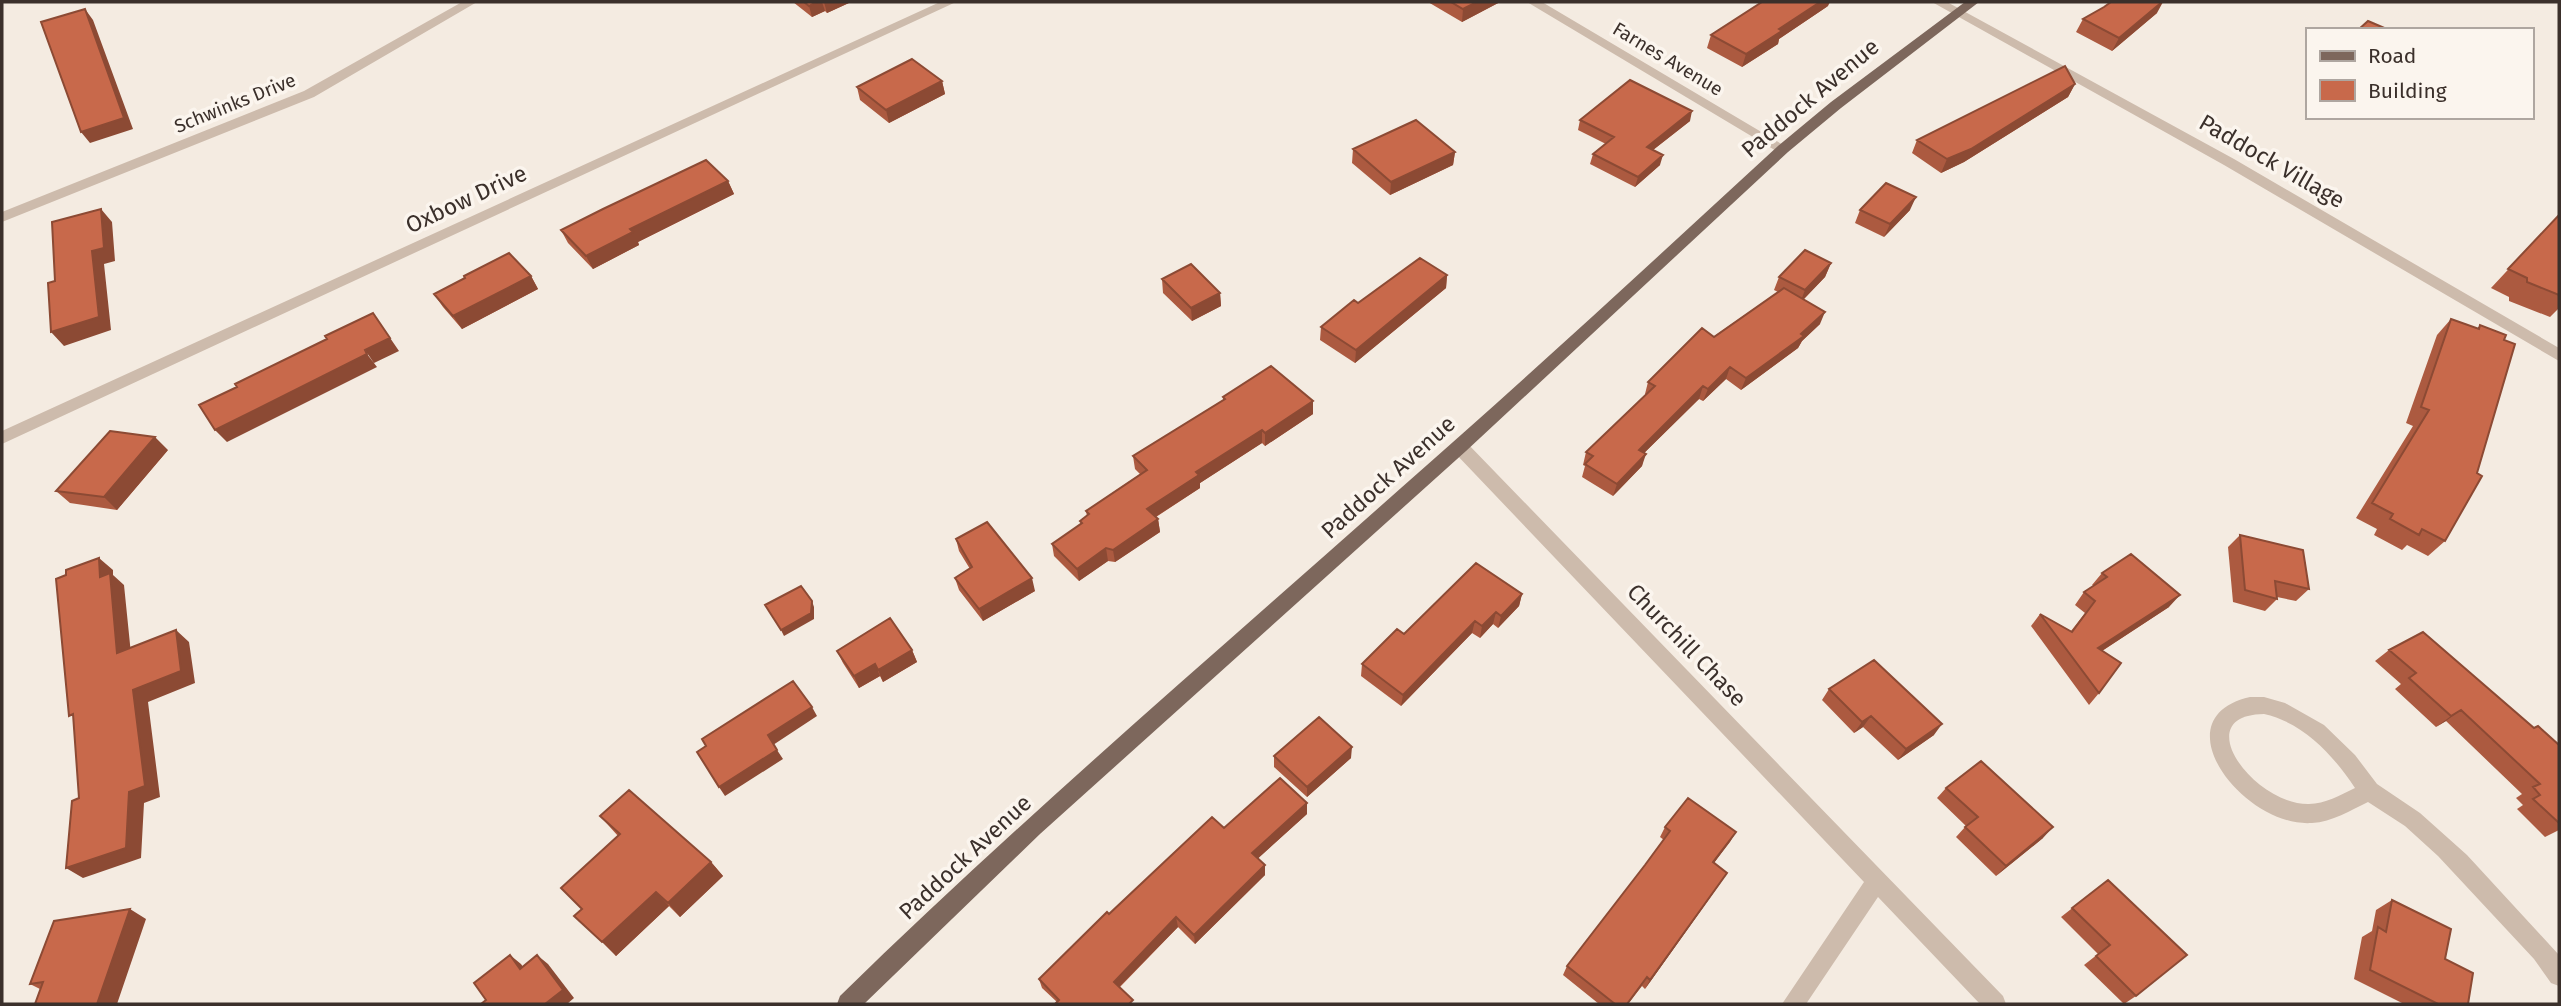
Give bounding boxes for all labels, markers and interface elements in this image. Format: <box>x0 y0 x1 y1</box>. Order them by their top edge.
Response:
street label: Farnes Avenue <box>1609 17 1727 101</box>
legend <box>2306 28 2533 119</box>
street label: Paddock Avenue <box>1736 32 1884 164</box>
text: Road <box>2368 43 2416 69</box>
street label: Schwinks Drive <box>171 68 299 138</box>
text: Building <box>2368 78 2447 104</box>
street label: Paddock Village <box>2194 108 2350 214</box>
street label: Oxbow Drive <box>401 159 531 239</box>
street label: Paddock Avenue <box>1315 409 1461 545</box>
street label: Churchill Chase <box>1621 578 1753 712</box>
street label: Paddock Avenue <box>893 789 1037 925</box>

